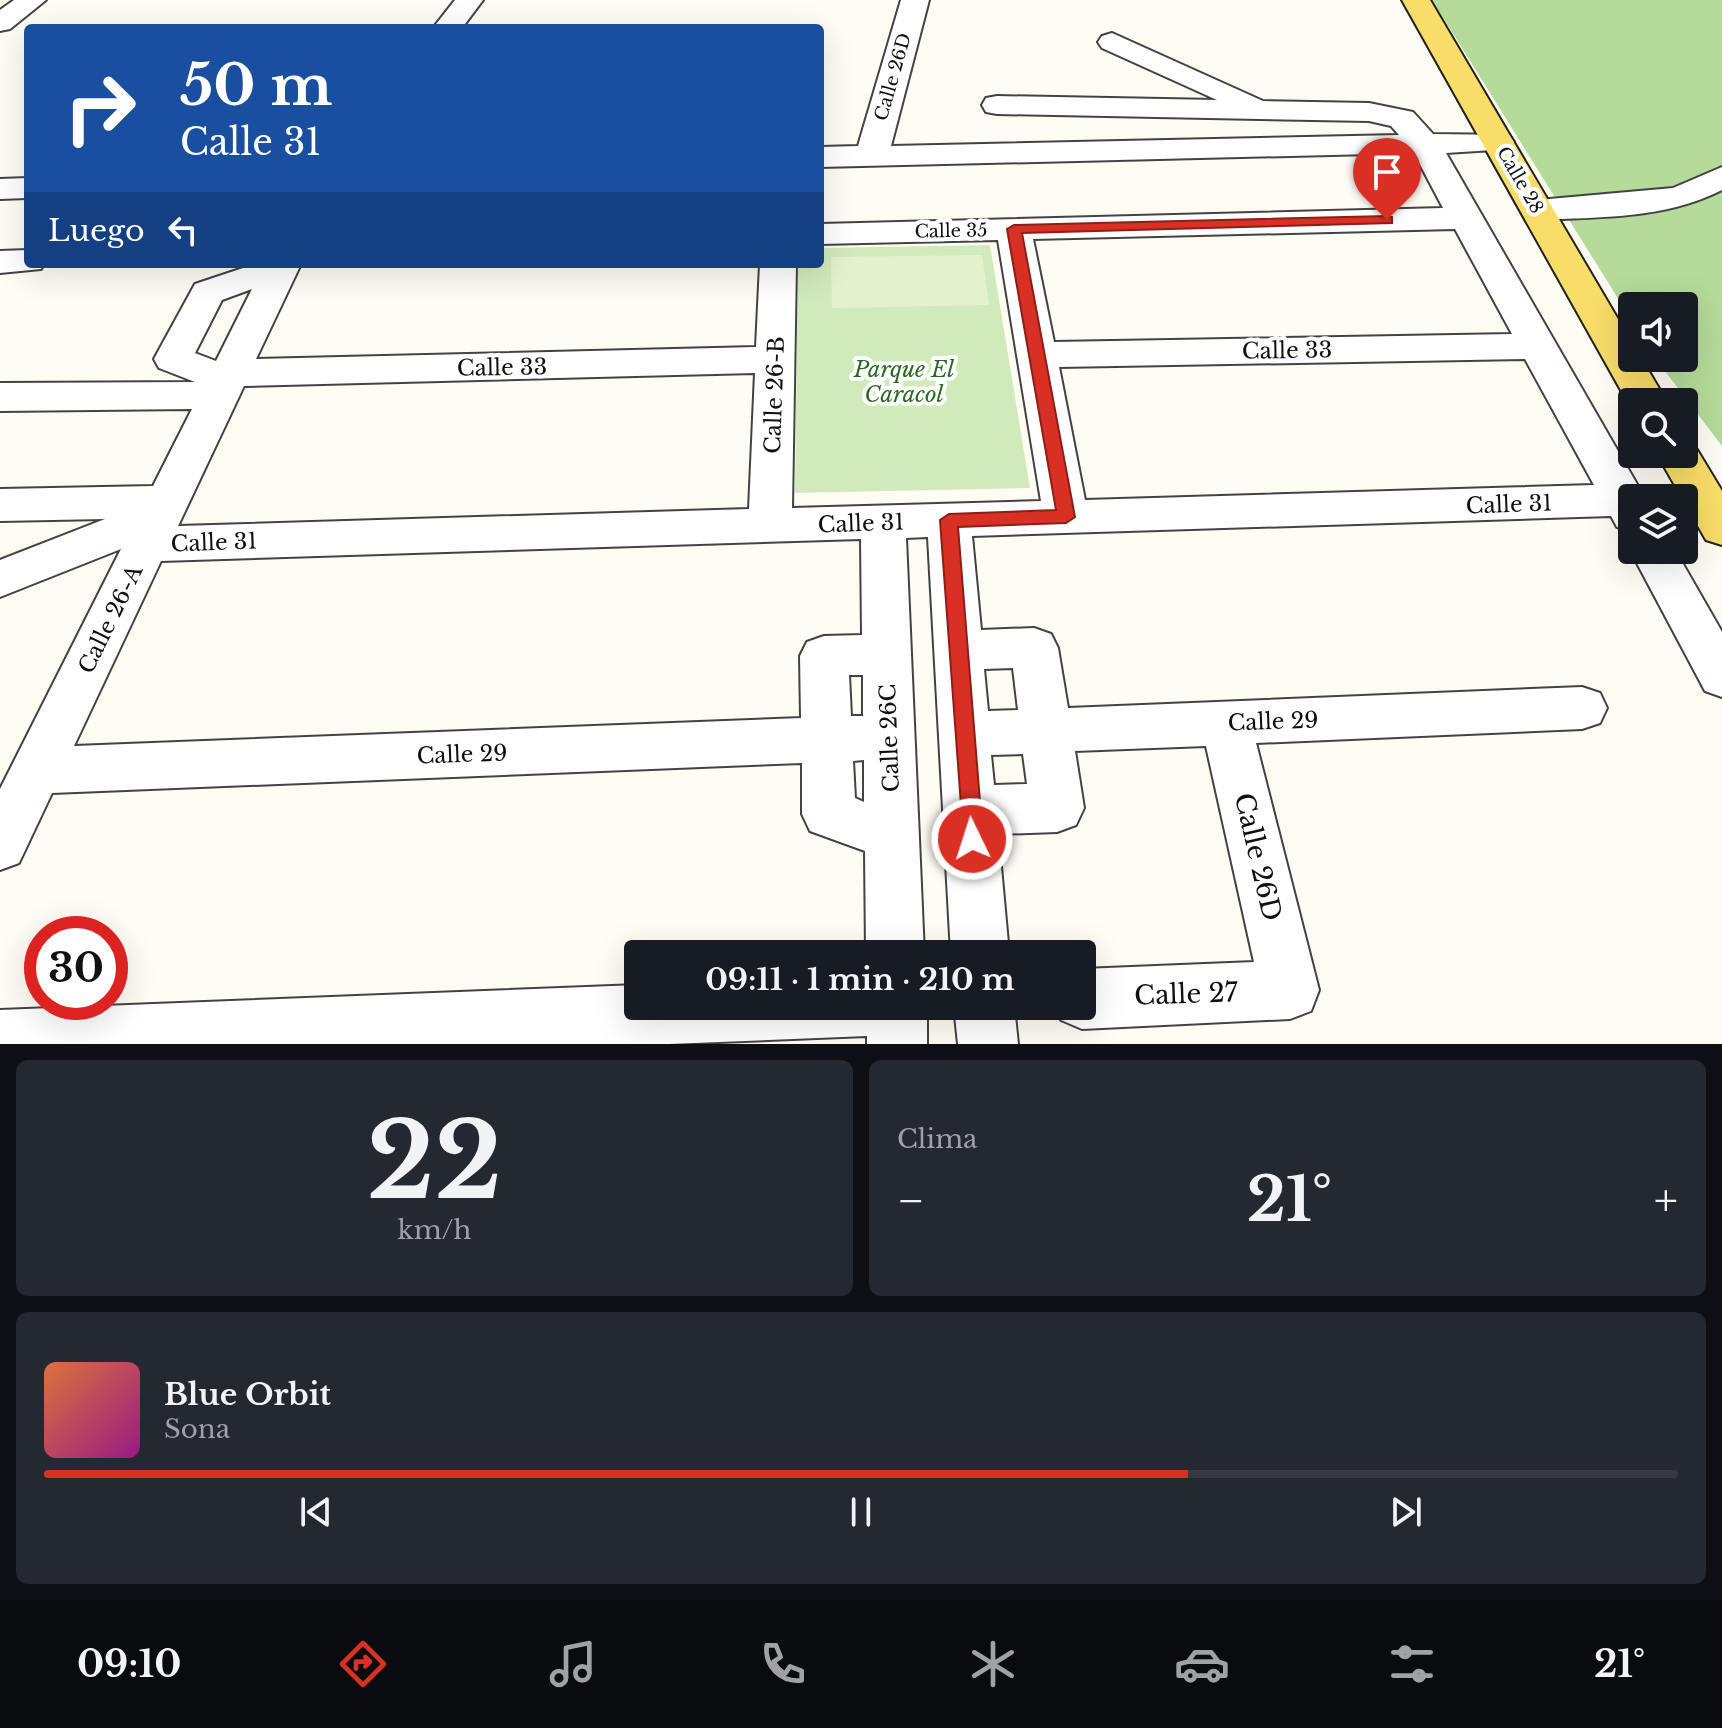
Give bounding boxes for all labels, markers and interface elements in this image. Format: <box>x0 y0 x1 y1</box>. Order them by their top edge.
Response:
street label: Calle 26D <box>870 31 916 123</box>
text: 50 m <box>180 51 332 120</box>
icon: right <box>48 56 152 160</box>
text: Calle 31 <box>180 120 321 165</box>
pin <box>1353 138 1421 220</box>
street label: Calle 28 <box>1492 143 1548 217</box>
icon: arrive <box>1365 150 1409 194</box>
icon: left <box>161 208 205 252</box>
text: Luego <box>48 212 145 249</box>
street label: Calle 35 <box>914 219 988 243</box>
map controls <box>1618 292 1698 564</box>
button: sound <box>1618 292 1698 372</box>
street label: Calle 26-B <box>759 336 790 454</box>
street label: Calle 33 <box>1242 336 1332 365</box>
street label: Calle 33 <box>457 353 547 382</box>
park label: Parque El Caracol <box>853 356 954 408</box>
button: search <box>1618 388 1698 468</box>
button: layers <box>1618 484 1698 564</box>
street label: Calle 31 <box>1465 489 1553 519</box>
street label: Calle 31 <box>817 508 905 538</box>
street label: Calle 31 <box>170 527 258 557</box>
street label: Calle 26-A <box>73 560 149 678</box>
street label: Calle 26C <box>874 683 905 793</box>
street label: Calle 29 <box>1227 706 1319 737</box>
street label: Calle 29 <box>416 739 508 770</box>
street label: Calle 26D <box>1228 790 1288 924</box>
position arrow <box>930 797 1014 881</box>
speed limit sign: 30 <box>24 916 128 1020</box>
text: 09:11 · 1 min · 210 m <box>705 961 1015 998</box>
street label: Calle 27 <box>1134 976 1239 1012</box>
text: 22 <box>367 1097 502 1226</box>
text: Clima <box>897 1123 977 1155</box>
text: 21° <box>1247 1163 1332 1237</box>
text: − <box>897 1173 925 1228</box>
text: + <box>1654 1173 1678 1228</box>
text: km/h <box>398 1214 471 1246</box>
text: Blue Orbit <box>164 1376 331 1413</box>
text: Sona <box>164 1413 230 1445</box>
icon: previous <box>294 1490 338 1534</box>
icon: pause <box>839 1490 883 1534</box>
icon: next <box>1384 1490 1428 1534</box>
icon: directions <box>335 1636 391 1692</box>
icon: music <box>545 1636 601 1692</box>
icon: phone <box>755 1636 811 1692</box>
icon: climate <box>965 1636 1021 1692</box>
icon: car <box>1174 1636 1230 1692</box>
icon: filters <box>1384 1636 1440 1692</box>
text: 09:10 <box>77 1642 181 1687</box>
text: 21° <box>1594 1642 1645 1687</box>

